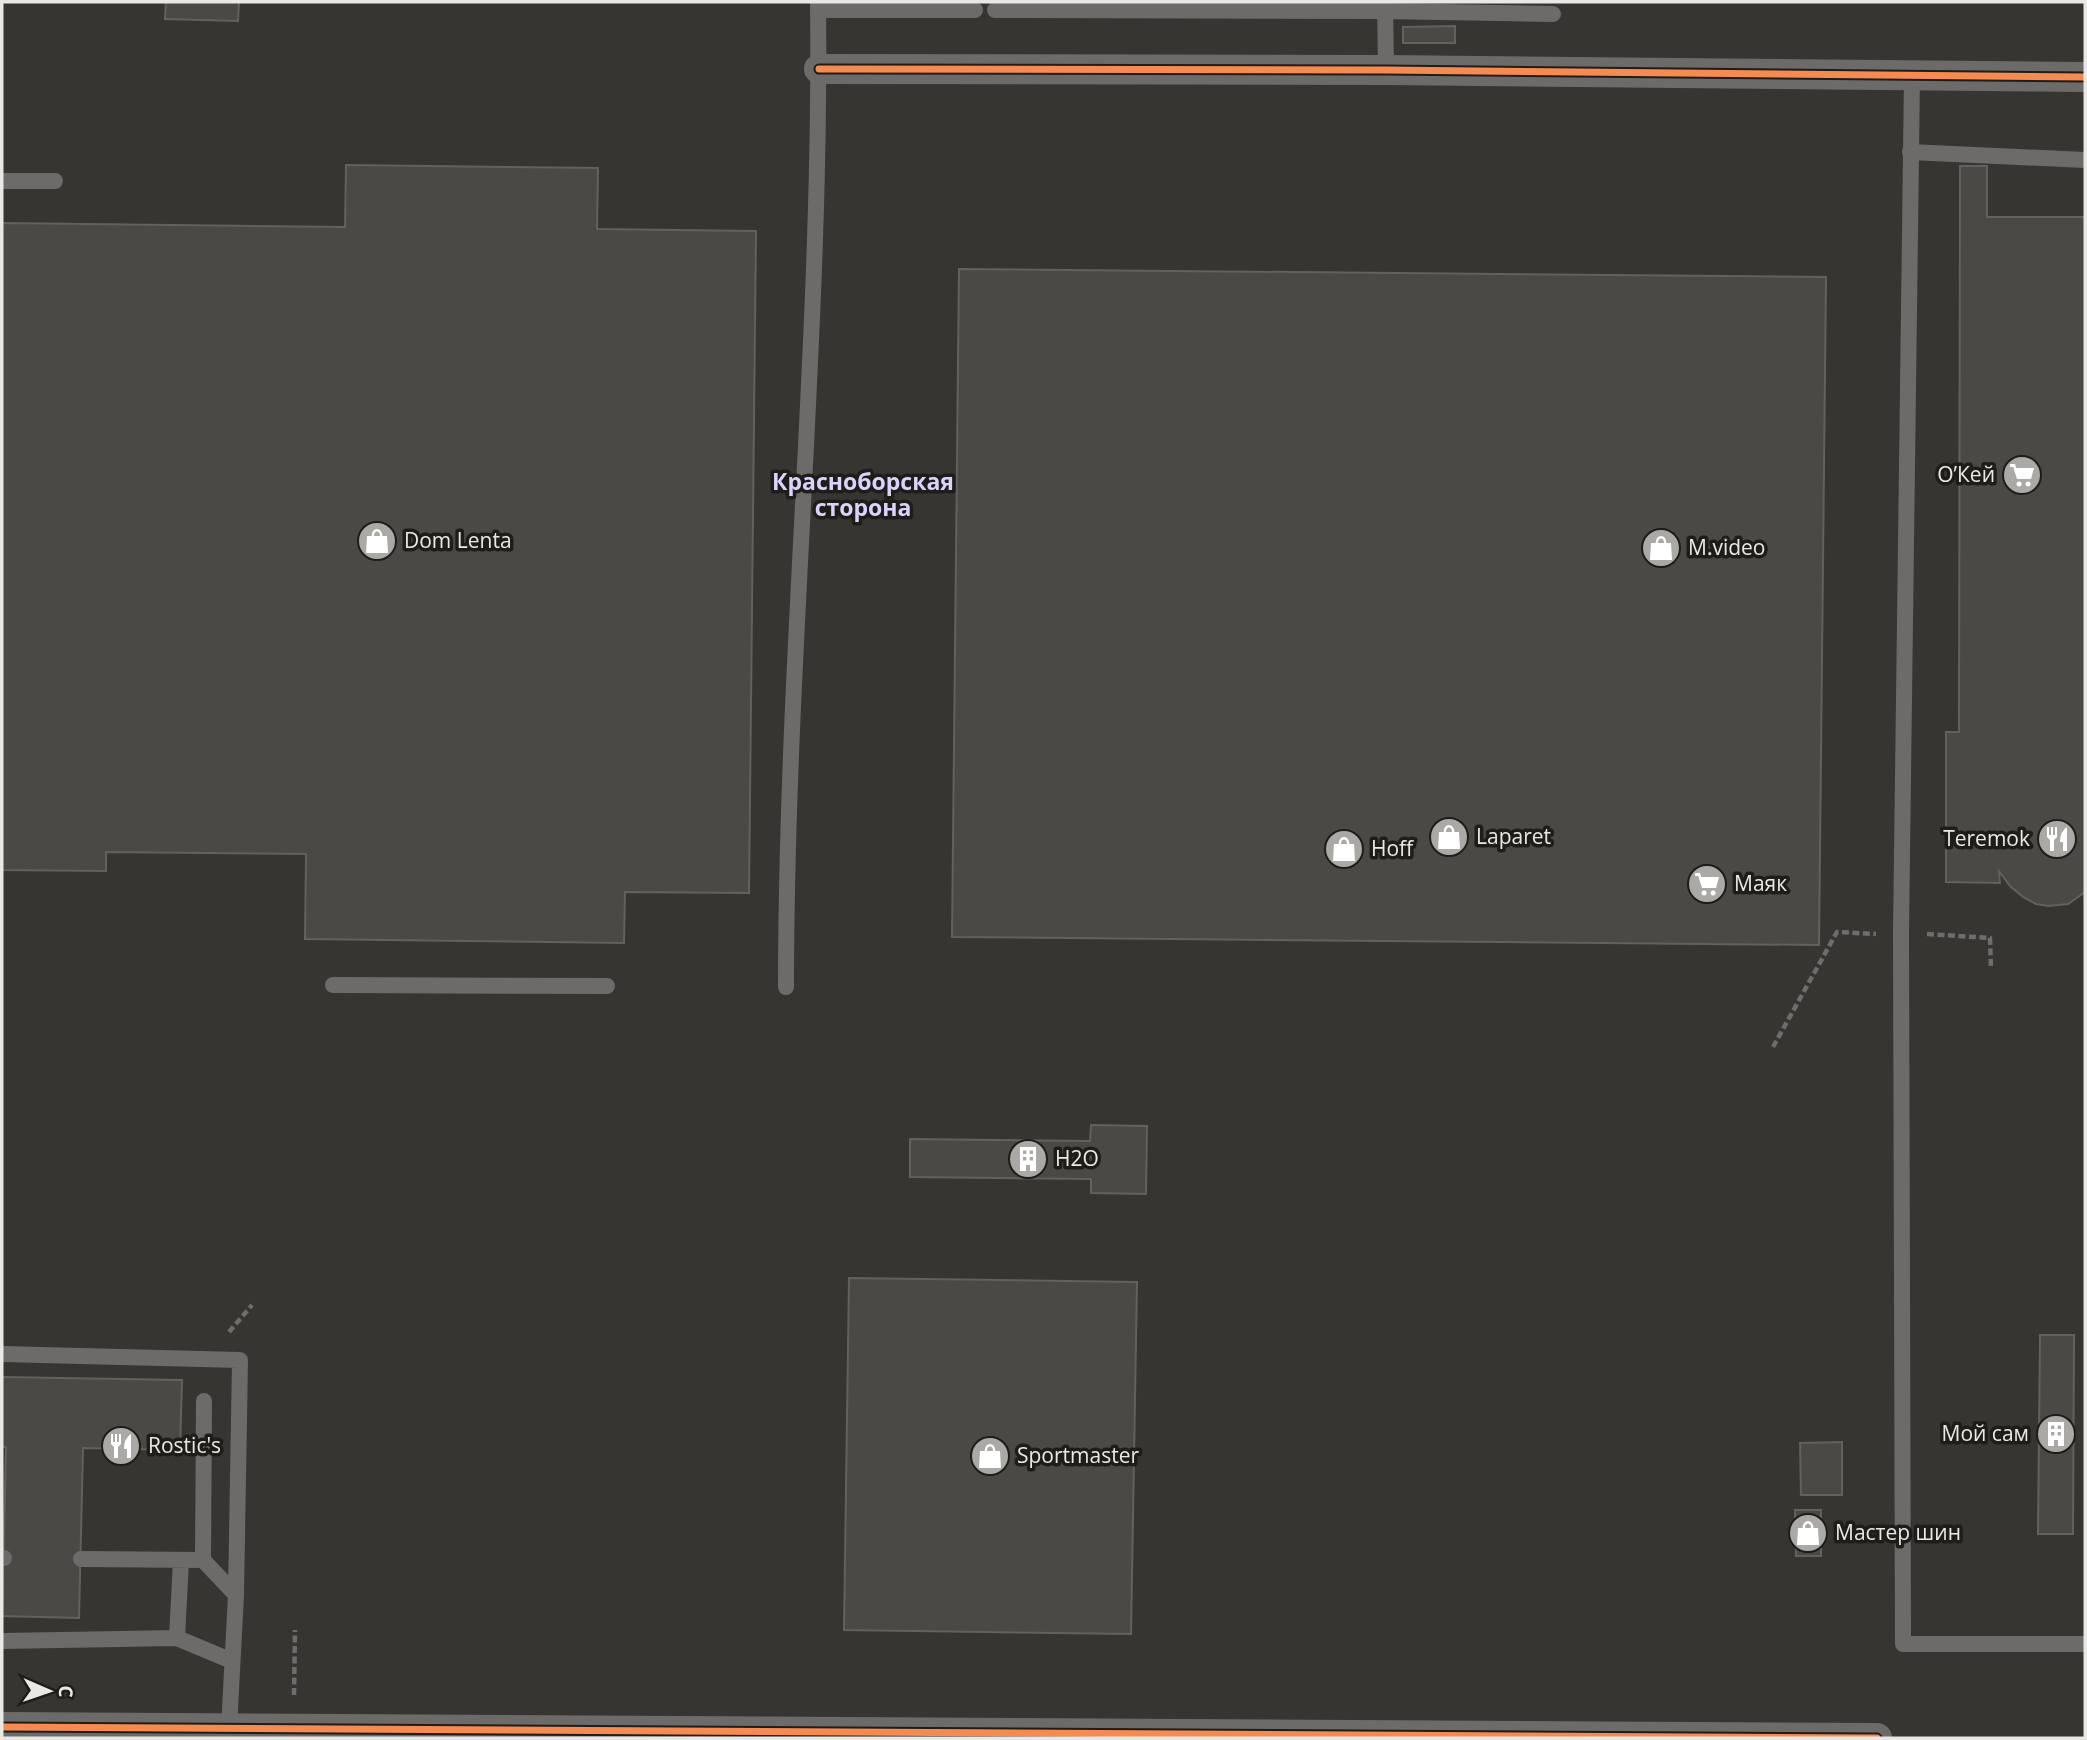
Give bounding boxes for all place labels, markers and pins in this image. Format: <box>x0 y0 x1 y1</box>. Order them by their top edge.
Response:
supermarket icon: О’Кей <box>2001 454 2043 496</box>
place label: О’Кей <box>1937 460 1995 488</box>
shop icon: Dom Lenta <box>356 520 398 562</box>
place label: Dom Lenta <box>404 526 512 554</box>
shop icon: M.video <box>1640 527 1682 569</box>
place label: M.video <box>1688 533 1765 561</box>
shop icon: Laparet <box>1428 816 1470 858</box>
restaurant icon: Teremok <box>2036 818 2078 860</box>
place label: Laparet <box>1476 822 1551 850</box>
place label: Teremok <box>1943 824 2030 852</box>
shop icon: Hoff <box>1323 828 1365 870</box>
place label: Hoff <box>1371 834 1415 862</box>
supermarket icon: Маяк <box>1686 863 1728 905</box>
place label: Маяк <box>1734 869 1787 897</box>
building icon: H2O <box>1007 1138 1049 1180</box>
place label: H2O <box>1055 1144 1099 1172</box>
building icon: Мой сам <box>2035 1413 2077 1455</box>
place label: Мой сам <box>1942 1419 2029 1447</box>
restaurant icon: Rostic's <box>100 1425 142 1467</box>
place label: Rostic's <box>148 1431 221 1459</box>
shop icon: Sportmaster <box>969 1435 1011 1477</box>
place label: Sportmaster <box>1017 1441 1139 1469</box>
shop icon: Мастер шин <box>1787 1512 1829 1554</box>
place label: Мастер шин <box>1835 1518 1961 1546</box>

